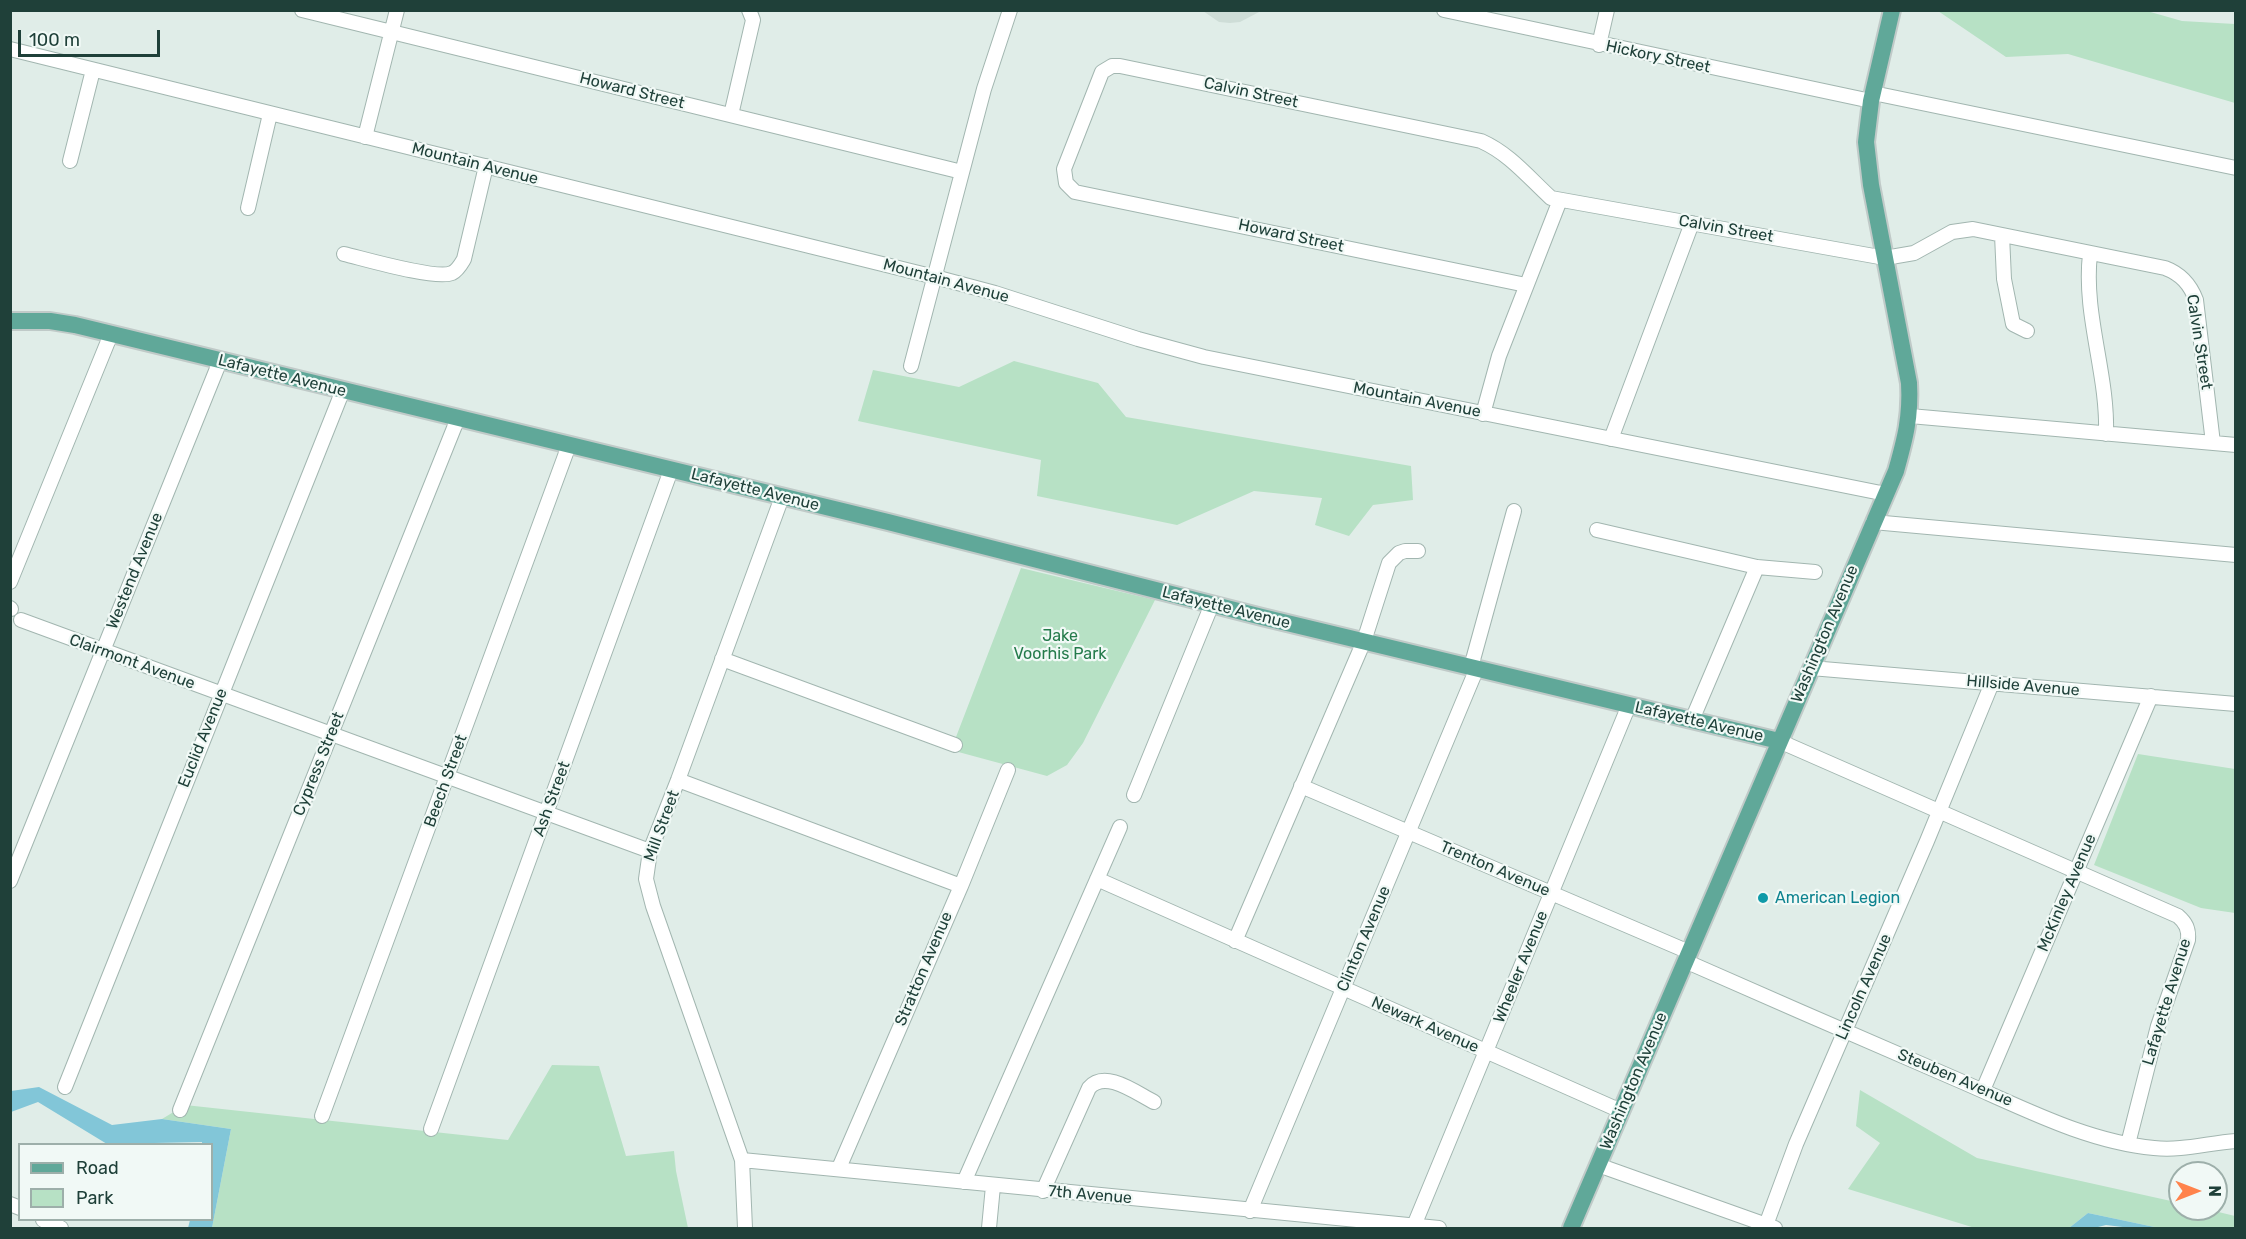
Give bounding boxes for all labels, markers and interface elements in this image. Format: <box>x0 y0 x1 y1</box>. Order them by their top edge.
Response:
scale bar <box>21 18 164 56</box>
text: 100 m <box>29 29 80 51</box>
street label: Hickory Street <box>1604 37 1712 77</box>
street label: Howard Street <box>578 69 686 113</box>
street label: Calvin Street <box>1202 74 1300 112</box>
street label: Mountain Avenue <box>410 139 540 189</box>
street label: Calvin Street <box>1677 211 1775 247</box>
street label: Howard Street <box>1236 215 1346 257</box>
street label: Mountain Avenue <box>881 255 1011 307</box>
street label: Calvin Street <box>2182 293 2216 391</box>
street label: Lafayette Avenue <box>216 351 348 401</box>
street label: Mountain Avenue <box>1352 378 1482 422</box>
street label: Lafayette Avenue <box>689 465 821 515</box>
street label: Westend Avenue <box>103 510 167 632</box>
street label: Washington Avenue <box>1787 562 1863 706</box>
street label: Lafayette Avenue <box>1160 583 1292 633</box>
park label: Jake Voorhis Park <box>1013 626 1107 664</box>
street label: Clairmont Avenue <box>66 630 198 694</box>
street label: Hillside Avenue <box>1966 671 2080 701</box>
street label: Euclid Avenue <box>174 686 232 790</box>
street label: Lafayette Avenue <box>1633 698 1765 746</box>
street label: Cypress Street <box>289 709 349 819</box>
street label: Beech Street <box>420 732 472 830</box>
street label: Ash Street <box>530 759 574 839</box>
street label: Mill Street <box>640 788 684 864</box>
street label: McKinley Avenue <box>2034 831 2100 955</box>
street label: Trenton Avenue <box>1437 837 1553 901</box>
street label: Clinton Avenue <box>1333 883 1395 995</box>
place label: American Legion <box>1775 888 1900 908</box>
marker: American Legion <box>1756 891 1770 905</box>
street label: Wheeler Avenue <box>1490 908 1552 1026</box>
street label: Stratton Avenue <box>891 909 957 1029</box>
street label: Lincoln Avenue <box>1832 931 1896 1043</box>
street label: Lafayette Avenue <box>2139 936 2195 1068</box>
street label: Newark Avenue <box>1368 993 1482 1057</box>
street label: Washington Avenue <box>1596 1009 1672 1153</box>
street label: Steuben Avenue <box>1895 1045 2015 1111</box>
legend <box>18 1143 213 1221</box>
text: Road <box>76 1157 119 1179</box>
north arrow <box>2168 1161 2228 1221</box>
street label: 7th Avenue <box>1047 1182 1133 1208</box>
text: N <box>2205 1185 2224 1197</box>
text: Park <box>76 1187 113 1209</box>

